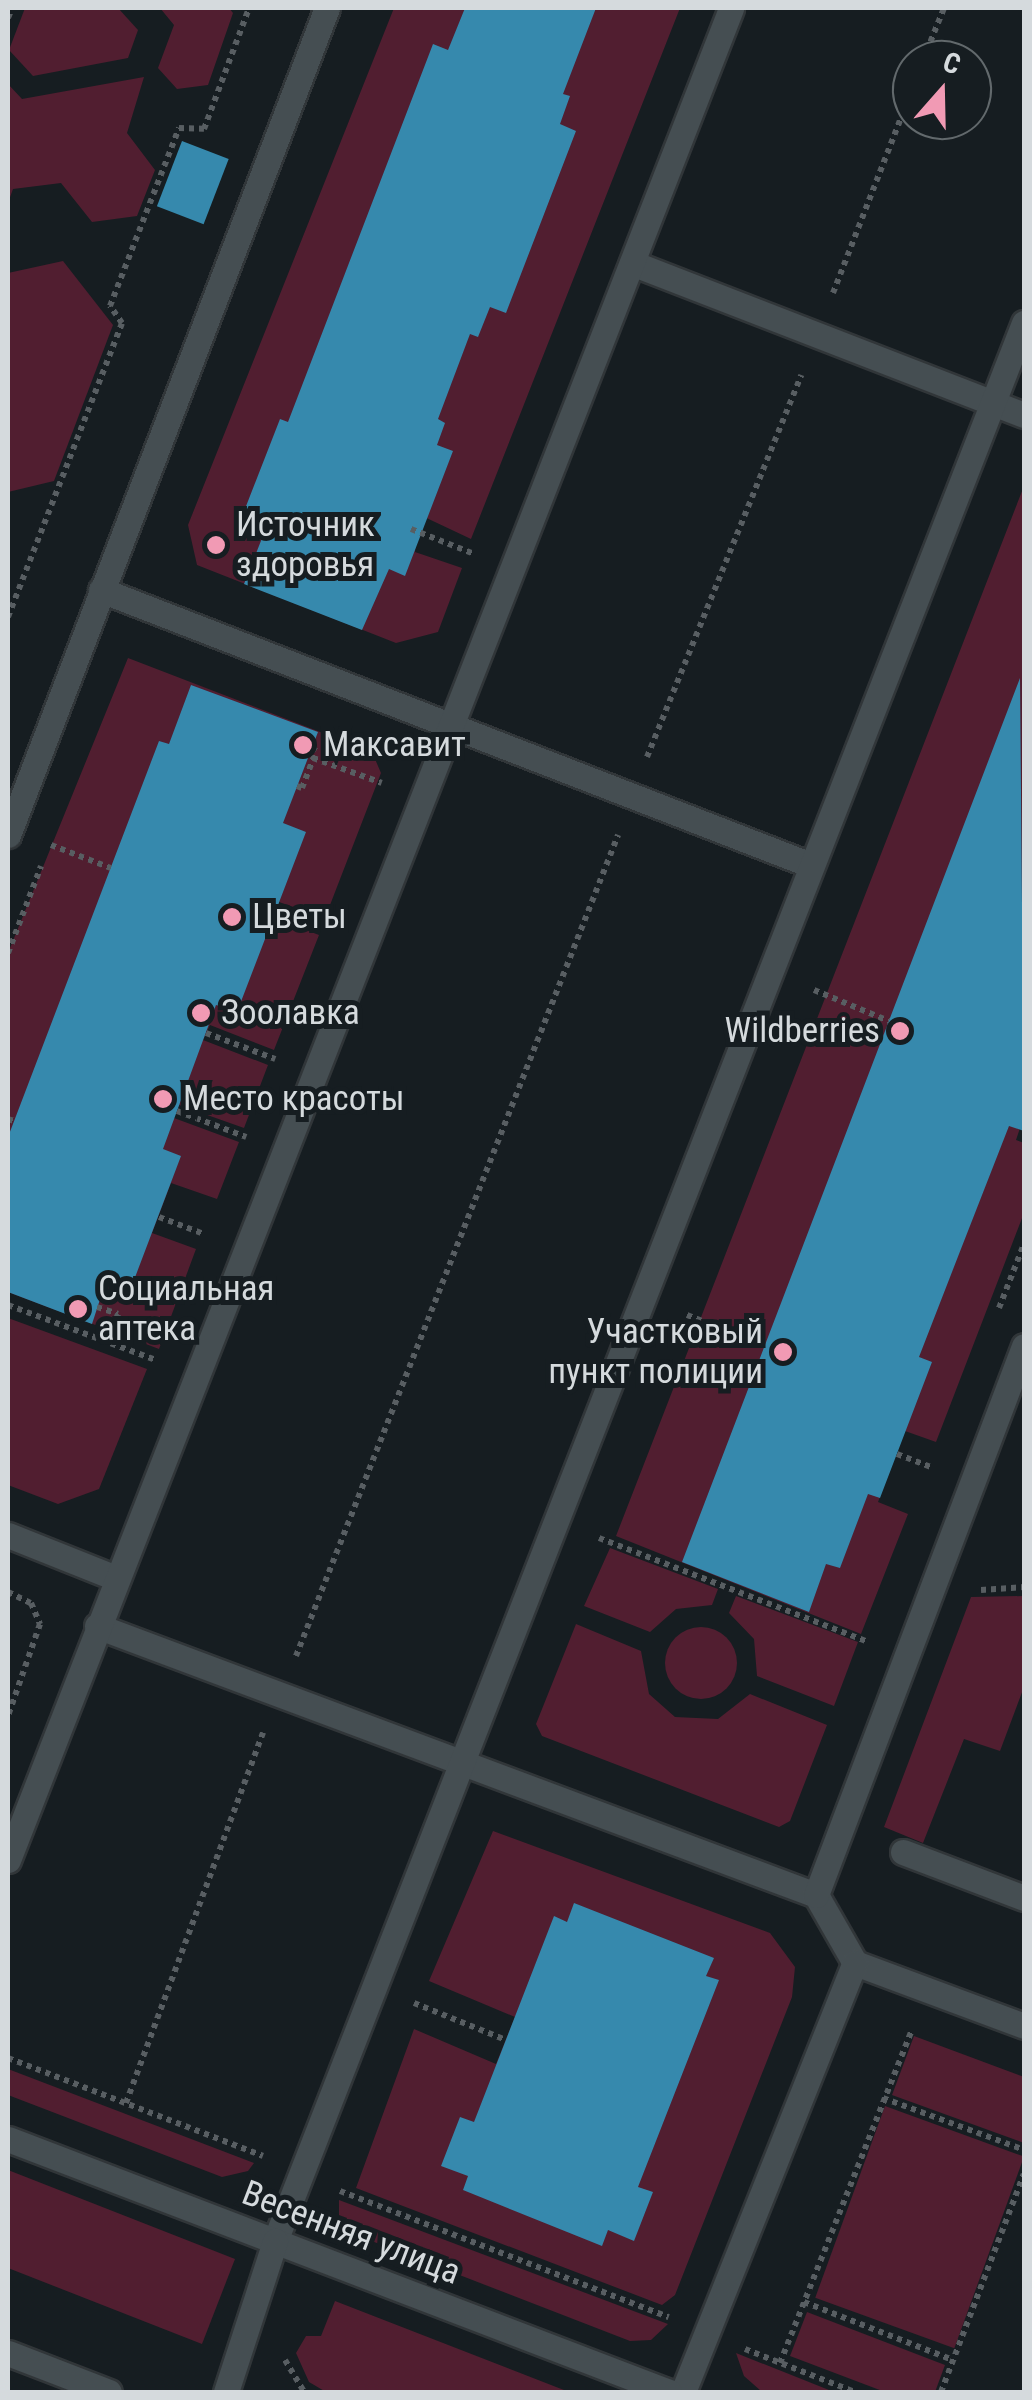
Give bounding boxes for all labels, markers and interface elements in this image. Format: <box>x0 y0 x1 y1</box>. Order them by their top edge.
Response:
north arrow <box>892 40 992 140</box>
text: С <box>939 45 965 81</box>
place label: Источник здоровья <box>236 504 375 586</box>
marker: Источник здоровья <box>205 534 227 556</box>
place label: Максавит <box>323 724 466 766</box>
marker: Максавит <box>292 734 314 756</box>
place label: Цветы <box>252 896 347 938</box>
marker: Цветы <box>221 906 243 928</box>
place label: Зоолавка <box>221 992 360 1034</box>
marker: Зоолавка <box>190 1002 212 1024</box>
place label: Wildberries <box>725 1010 880 1052</box>
marker: Wildberries <box>889 1020 911 1042</box>
place label: Место красоты <box>183 1078 405 1120</box>
marker: Место красоты <box>152 1088 174 1110</box>
place label: Социальная аптека <box>98 1268 274 1350</box>
marker: Социальная аптека <box>67 1298 89 1320</box>
place label: Участковый пункт полиции <box>548 1311 763 1393</box>
marker: Участковый пункт полиции <box>772 1341 794 1363</box>
street label: Весенняя улица <box>236 2172 466 2294</box>

